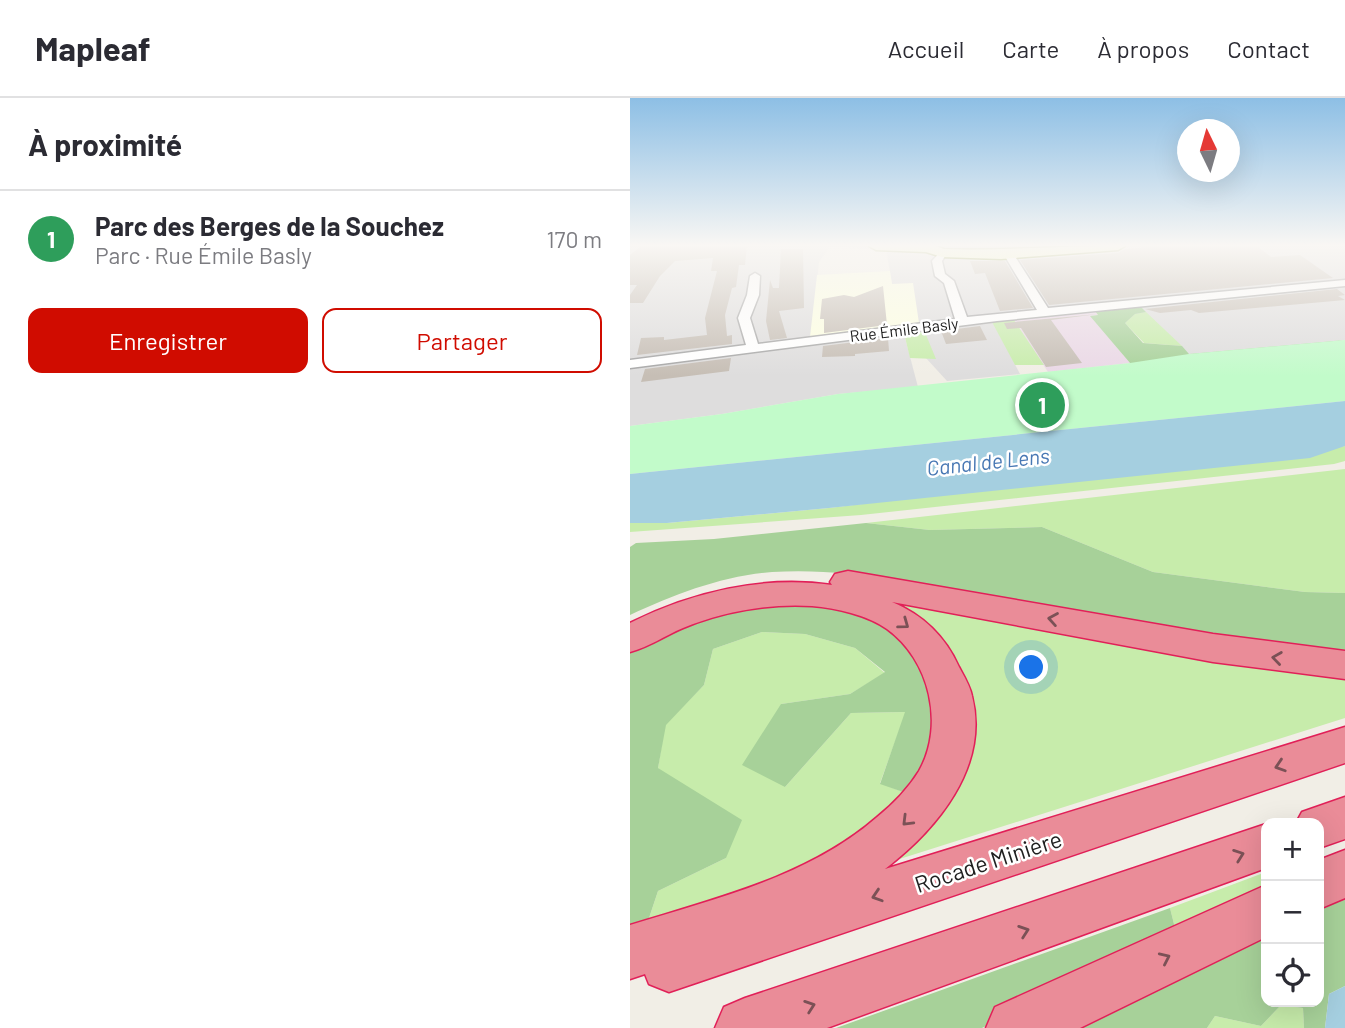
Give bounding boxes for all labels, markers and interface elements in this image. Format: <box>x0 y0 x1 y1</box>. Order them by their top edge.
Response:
text: Mapleaf <box>35 28 151 68</box>
text: Accueil <box>888 34 964 63</box>
text: Carte <box>1002 34 1059 63</box>
text: À propos <box>1097 34 1189 63</box>
text: Contact <box>1227 34 1310 63</box>
north arrow <box>1177 119 1240 182</box>
text: À proximité <box>28 126 182 162</box>
text: Parc des Berges de la Souchez <box>95 210 444 241</box>
text: 1 <box>47 225 55 253</box>
text: 170 m <box>546 225 602 253</box>
text: Parc · Rue Émile Basly <box>95 241 312 269</box>
button: Enregistrer <box>28 308 308 373</box>
button: Partager <box>322 308 602 373</box>
street label: Rue Émile Basly <box>849 313 960 345</box>
pin: 1 <box>1019 379 1065 431</box>
water label: Canal de Lens <box>925 442 1051 480</box>
one-way arrow <box>1047 612 1059 627</box>
one-way arrow <box>896 616 909 628</box>
your location <box>1014 650 1048 684</box>
one-way arrow <box>1271 651 1283 666</box>
one-way arrow <box>1274 758 1287 772</box>
one-way arrow <box>902 812 915 825</box>
map controls <box>1261 818 1324 1007</box>
button: + <box>1261 818 1324 881</box>
street label: Rocade Minière <box>911 824 1065 898</box>
one-way arrow <box>1232 849 1245 863</box>
button: − <box>1261 881 1324 944</box>
one-way arrow <box>871 888 883 903</box>
one-way arrow <box>1018 925 1030 939</box>
button: locate <box>1261 944 1324 1007</box>
one-way arrow <box>1158 952 1171 966</box>
one-way arrow <box>803 1000 815 1014</box>

